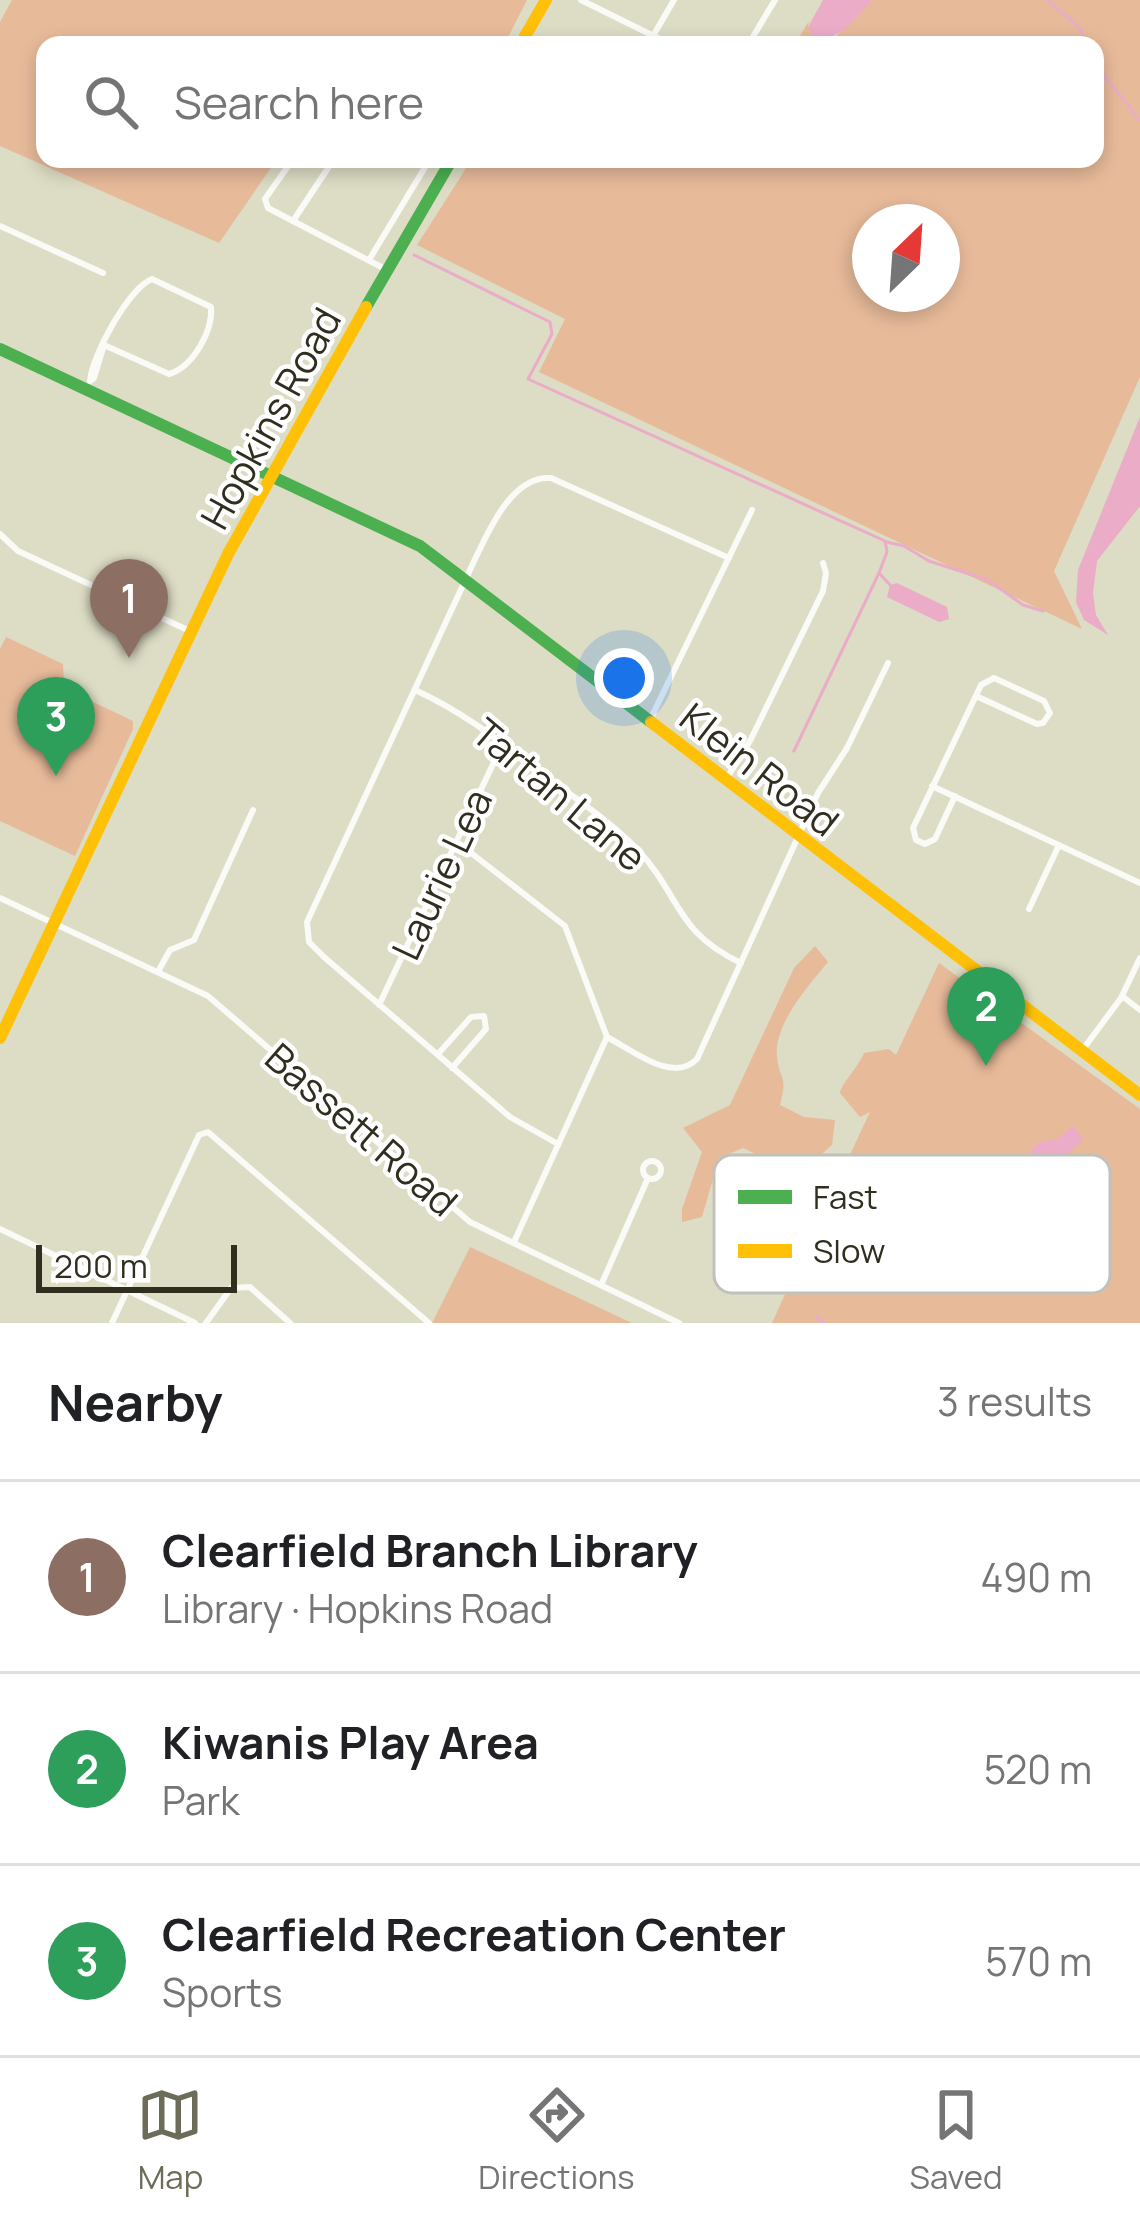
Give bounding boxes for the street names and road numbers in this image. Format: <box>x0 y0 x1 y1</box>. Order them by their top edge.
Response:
street label: Hopkins Road <box>187 298 353 538</box>
street label: Klein Road <box>669 690 851 848</box>
street label: Tartan Lane <box>461 705 659 883</box>
street label: Laurie Lea <box>378 780 504 968</box>
street label: Bassett Road <box>254 1030 470 1228</box>

